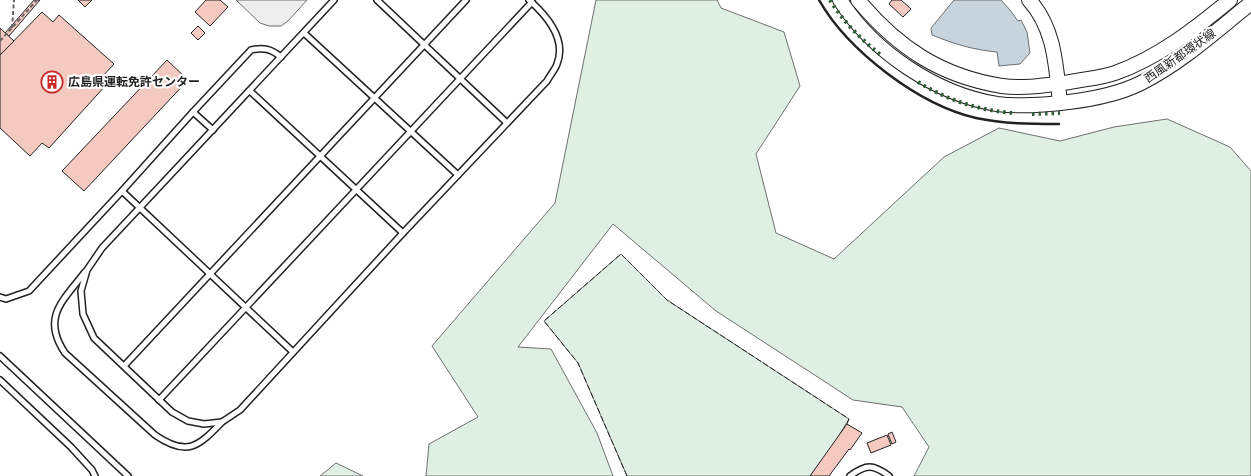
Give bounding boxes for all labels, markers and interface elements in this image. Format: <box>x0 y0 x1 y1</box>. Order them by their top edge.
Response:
street label: 西風新都環状線 <box>1141 25 1219 87</box>
building icon: 広島県運転免許センター <box>40 70 64 94</box>
place label: 広島県運転免許センター <box>68 74 200 90</box>

